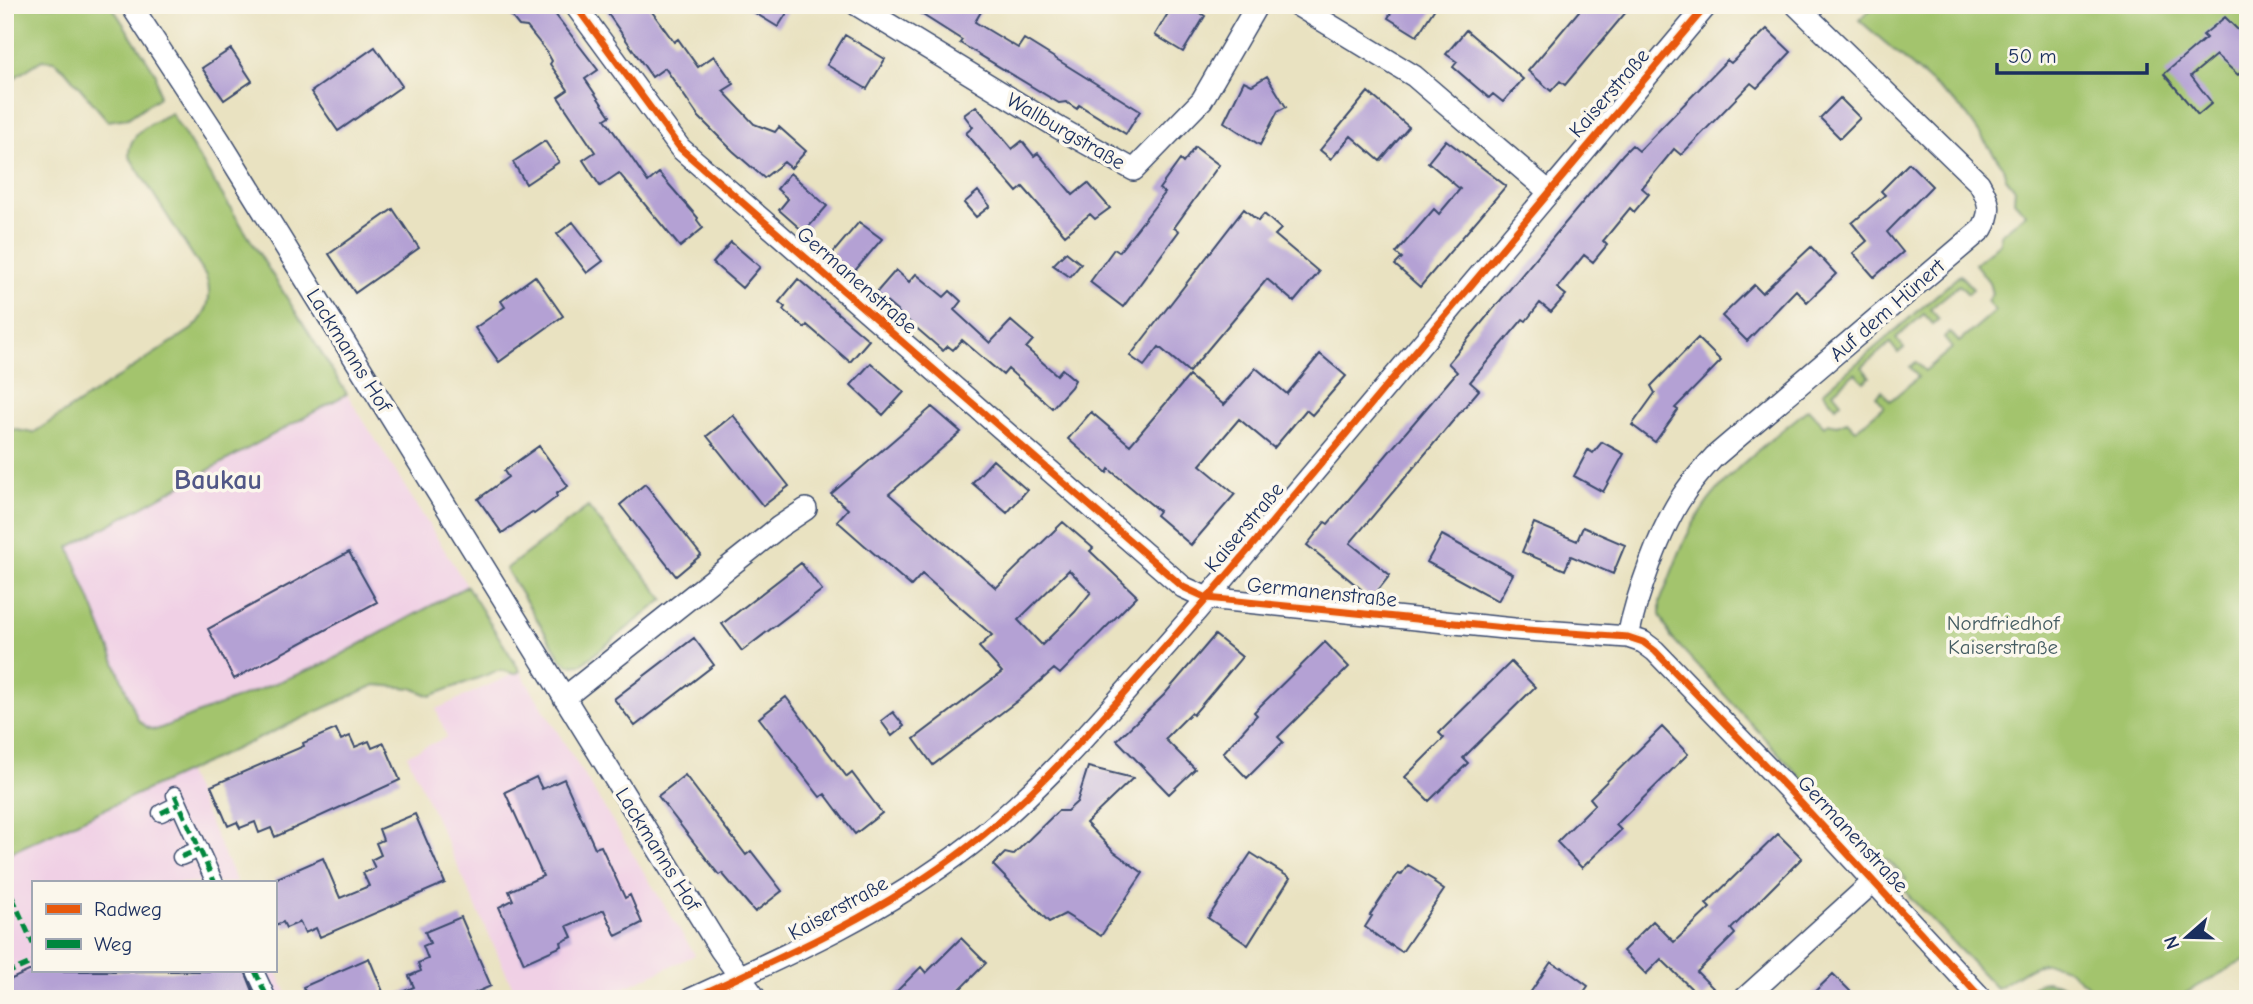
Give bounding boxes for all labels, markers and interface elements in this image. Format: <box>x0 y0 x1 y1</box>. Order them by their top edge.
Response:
scale bar <box>1997 32 2148 76</box>
street label: Kaiserstraße <box>1564 44 1654 142</box>
text: 50 m <box>2008 44 2057 68</box>
street label: Wallburgstraße <box>1003 87 1129 175</box>
street label: Germanenstraße <box>792 221 922 339</box>
street label: Auf dem Hünert <box>1825 253 1950 366</box>
street label: Lackmanns Hof <box>302 284 397 417</box>
district label: Baukau <box>174 464 262 496</box>
street label: Kaiserstraße <box>1199 477 1289 577</box>
street label: Germanenstraße <box>1246 572 1398 612</box>
park label: Nordfriedhof Kaiserstraße <box>1947 611 2060 659</box>
street label: Germanenstraße <box>1793 771 1913 897</box>
street label: Lackmanns Hof <box>611 783 706 916</box>
street label: Kaiserstraße <box>784 871 892 945</box>
legend <box>32 881 276 972</box>
text: Radweg <box>94 897 162 921</box>
north arrow <box>2152 902 2222 972</box>
text: Weg <box>94 932 132 956</box>
text: N <box>2160 933 2184 952</box>

